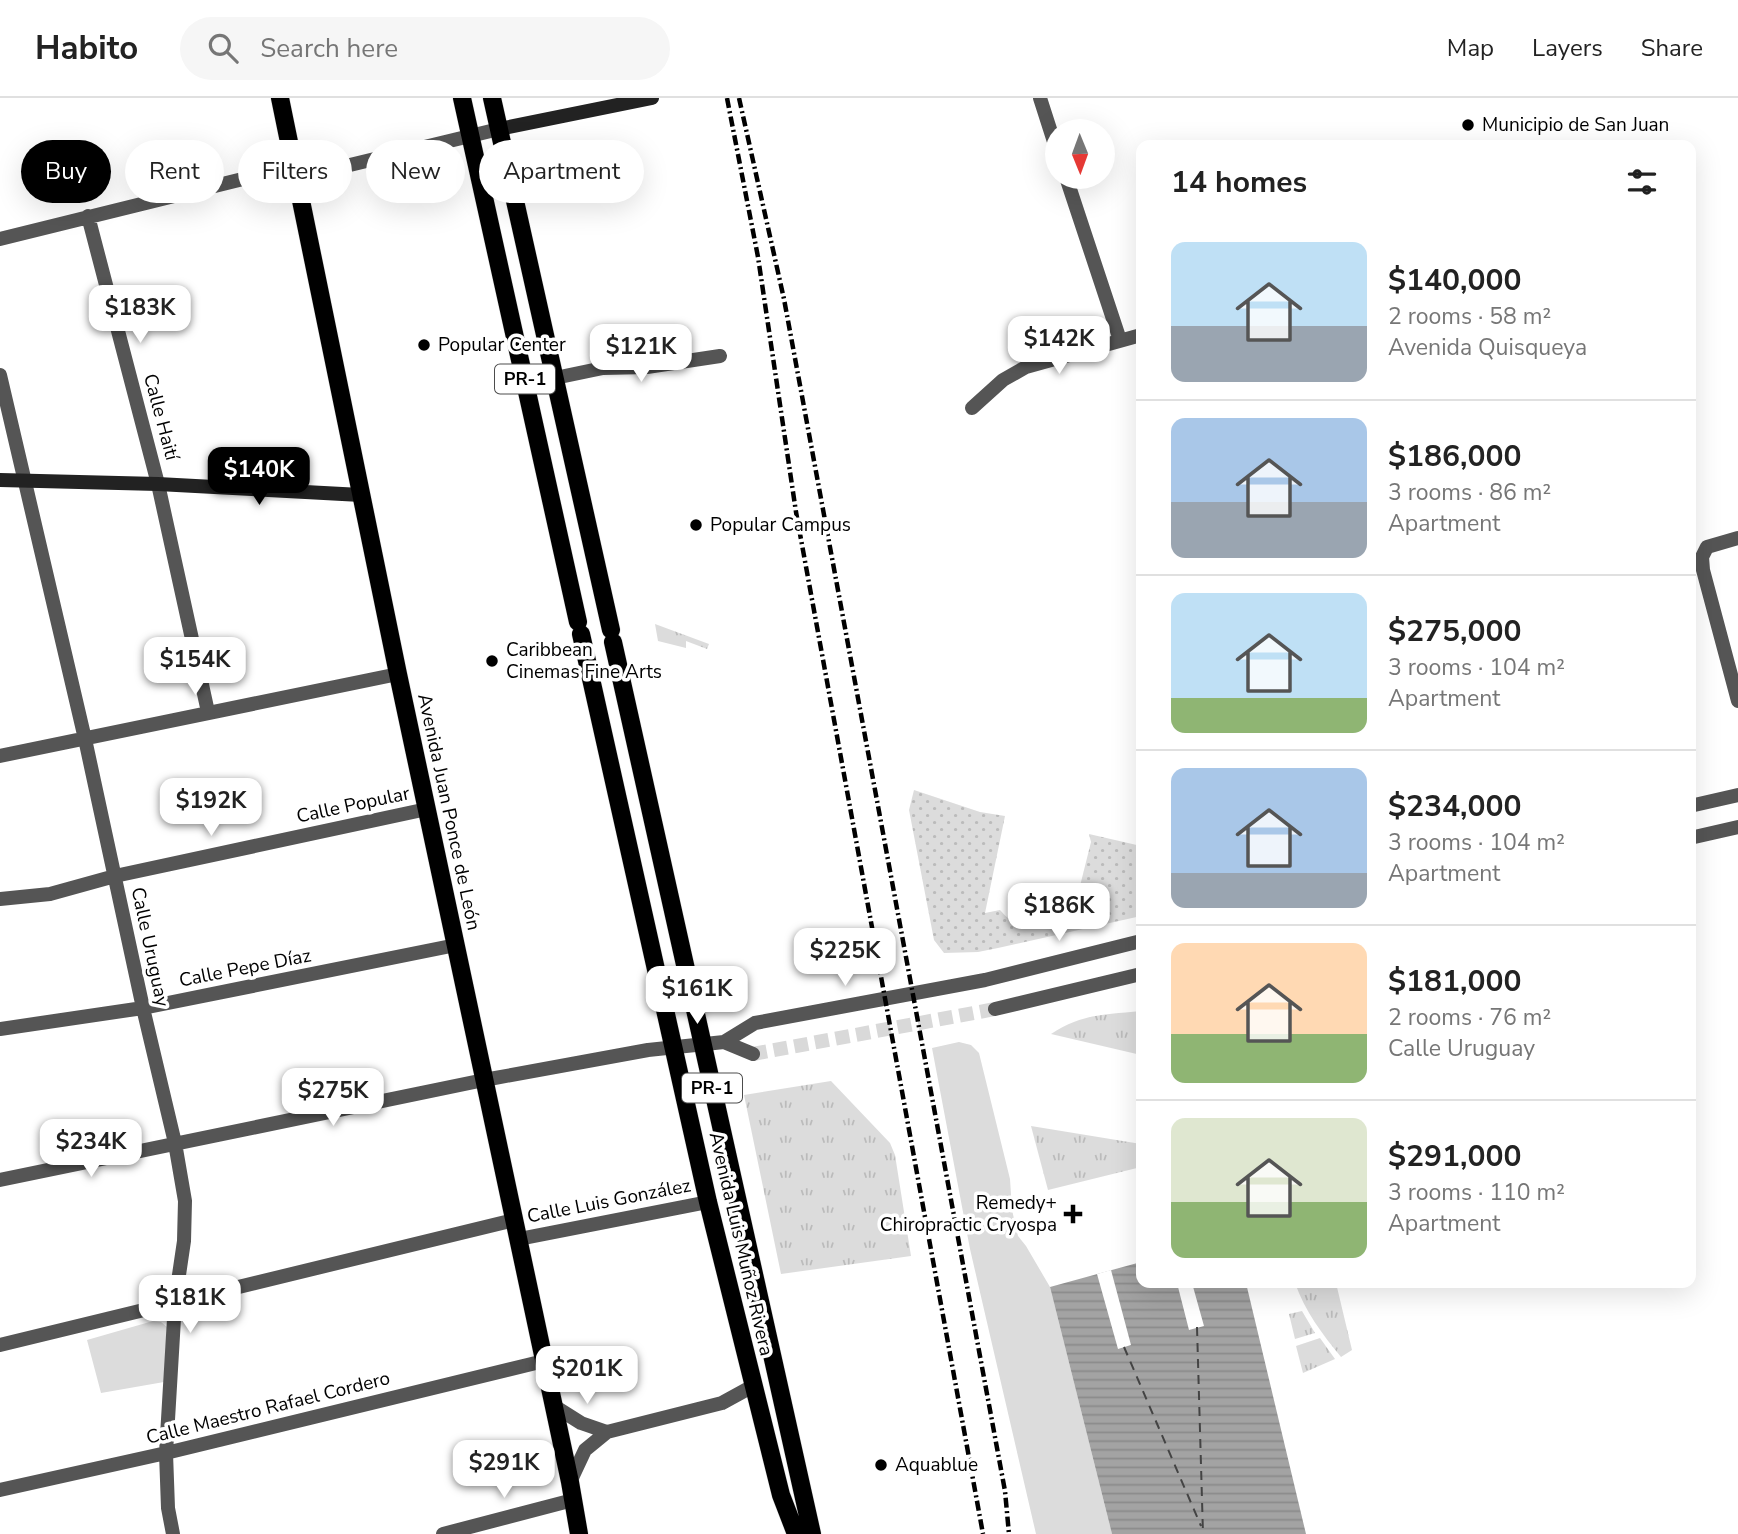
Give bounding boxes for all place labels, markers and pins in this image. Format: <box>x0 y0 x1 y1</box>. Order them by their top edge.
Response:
place label: Municipio de San Juan <box>1482 112 1669 138</box>
marker: Municipio de San Juan <box>1460 117 1476 133</box>
pin: $183K <box>91 286 189 345</box>
pin: $142K <box>1010 316 1108 376</box>
pin: $121K <box>592 324 690 384</box>
place label: Popular Center <box>438 332 566 358</box>
marker: Popular Center <box>416 337 432 353</box>
pin: $140K <box>210 448 308 507</box>
place label: Popular Campus <box>710 512 851 538</box>
marker: Popular Campus <box>688 517 704 533</box>
place label: Caribbean Cinemas Fine Arts <box>506 637 662 685</box>
pin: $154K <box>146 638 244 697</box>
marker: Caribbean Cinemas Fine Arts <box>484 653 500 669</box>
pin: $192K <box>162 778 260 838</box>
pin: $186K <box>1010 884 1108 943</box>
pin: $225K <box>796 928 894 988</box>
pin: $161K <box>648 967 746 1026</box>
pin: $275K <box>284 1068 382 1128</box>
pin: $234K <box>42 1119 140 1179</box>
place label: Remedy+ Chiropractic Cryospa <box>880 1190 1057 1238</box>
marker: Remedy+ Chiropractic Cryospa <box>1063 1204 1083 1224</box>
pin: $181K <box>141 1276 239 1335</box>
pin: $201K <box>538 1346 636 1406</box>
pin: $291K <box>455 1440 553 1500</box>
place label: Aquablue <box>895 1452 978 1478</box>
marker: Aquablue <box>873 1457 889 1473</box>

